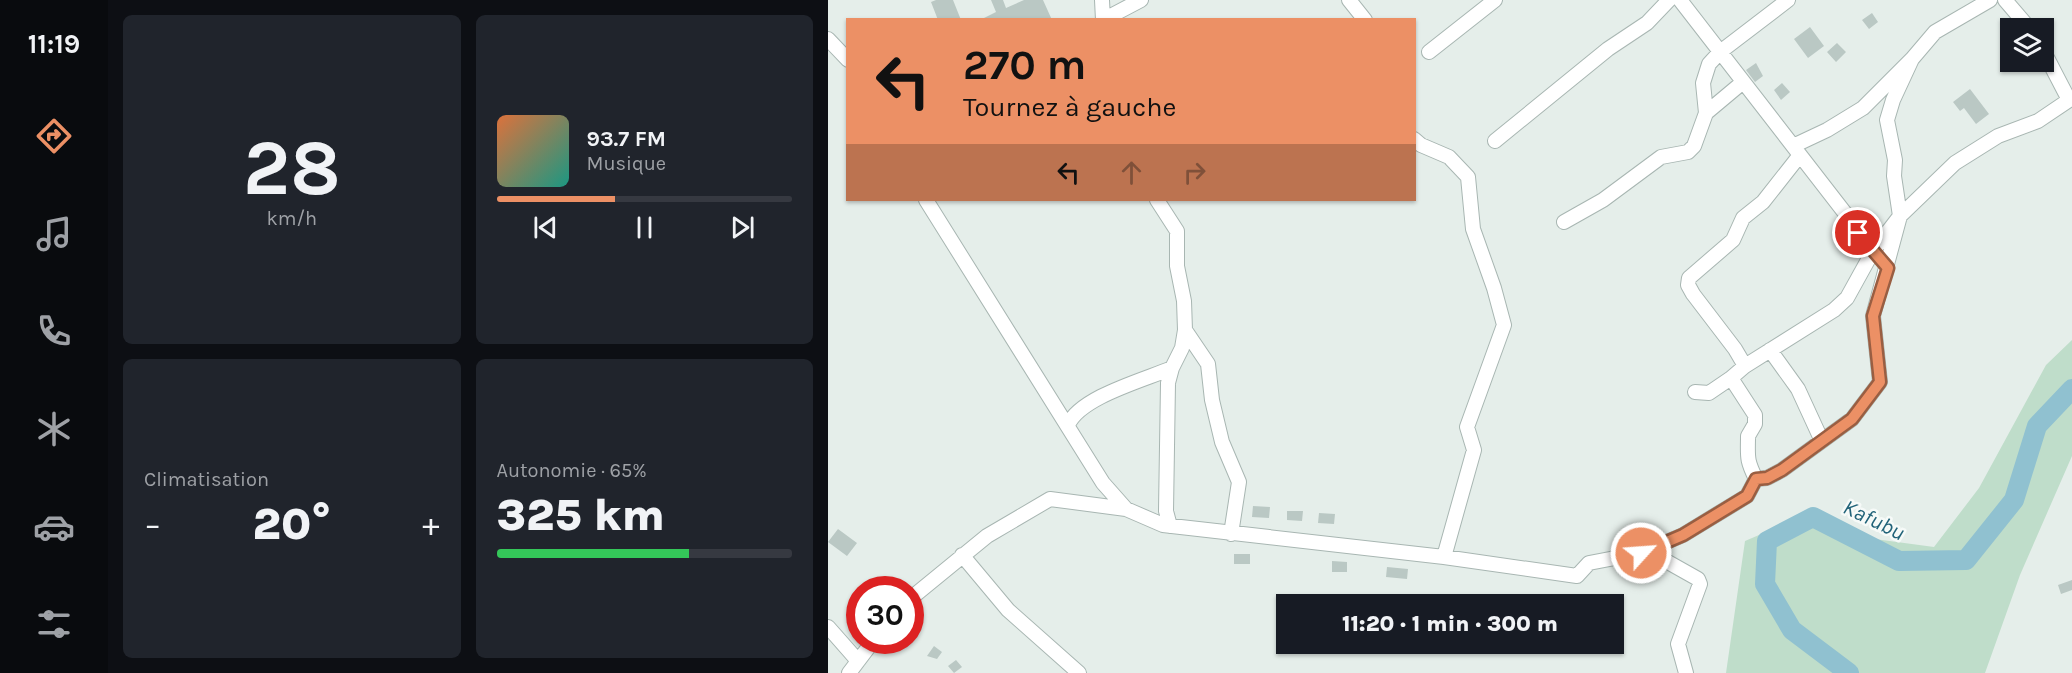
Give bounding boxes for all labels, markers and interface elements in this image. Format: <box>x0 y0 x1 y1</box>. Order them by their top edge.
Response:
map controls <box>2000 18 2054 72</box>
button: layers <box>2000 18 2054 72</box>
text: 11:19 <box>28 28 80 60</box>
text: 270 m <box>963 40 1086 90</box>
icon: left <box>864 42 942 120</box>
text: Tournez à gauche <box>963 91 1176 123</box>
icon: directions <box>33 115 75 157</box>
text: 28 <box>243 122 341 214</box>
text: 93.7 FM <box>587 126 666 152</box>
text: Musique <box>587 152 666 175</box>
icon: left <box>1052 156 1085 189</box>
icon: ahead <box>1115 156 1148 189</box>
icon: right <box>1178 156 1211 189</box>
text: km/h <box>266 207 317 230</box>
pin <box>1832 207 1883 258</box>
icon: previous <box>529 211 562 244</box>
icon: pause <box>628 211 661 244</box>
icon: next <box>726 211 759 244</box>
icon: music <box>33 213 75 255</box>
icon: arrive <box>1841 216 1874 249</box>
icon: phone <box>33 310 75 352</box>
icon: climate <box>33 408 75 450</box>
text: Autonomie · 65% <box>497 459 647 482</box>
text: Climatisation <box>144 468 269 491</box>
text: 325 km <box>497 489 665 541</box>
water label: Kafubu <box>1839 494 1909 546</box>
text: 20° <box>253 498 331 550</box>
text: − <box>144 505 161 543</box>
text: + <box>422 505 439 543</box>
icon: car <box>33 506 75 548</box>
position arrow <box>1609 521 1673 585</box>
speed limit sign: 30 <box>846 576 924 654</box>
icon: filters <box>33 603 75 645</box>
text: 11:20 · 1 min · 300 m <box>1342 611 1558 637</box>

